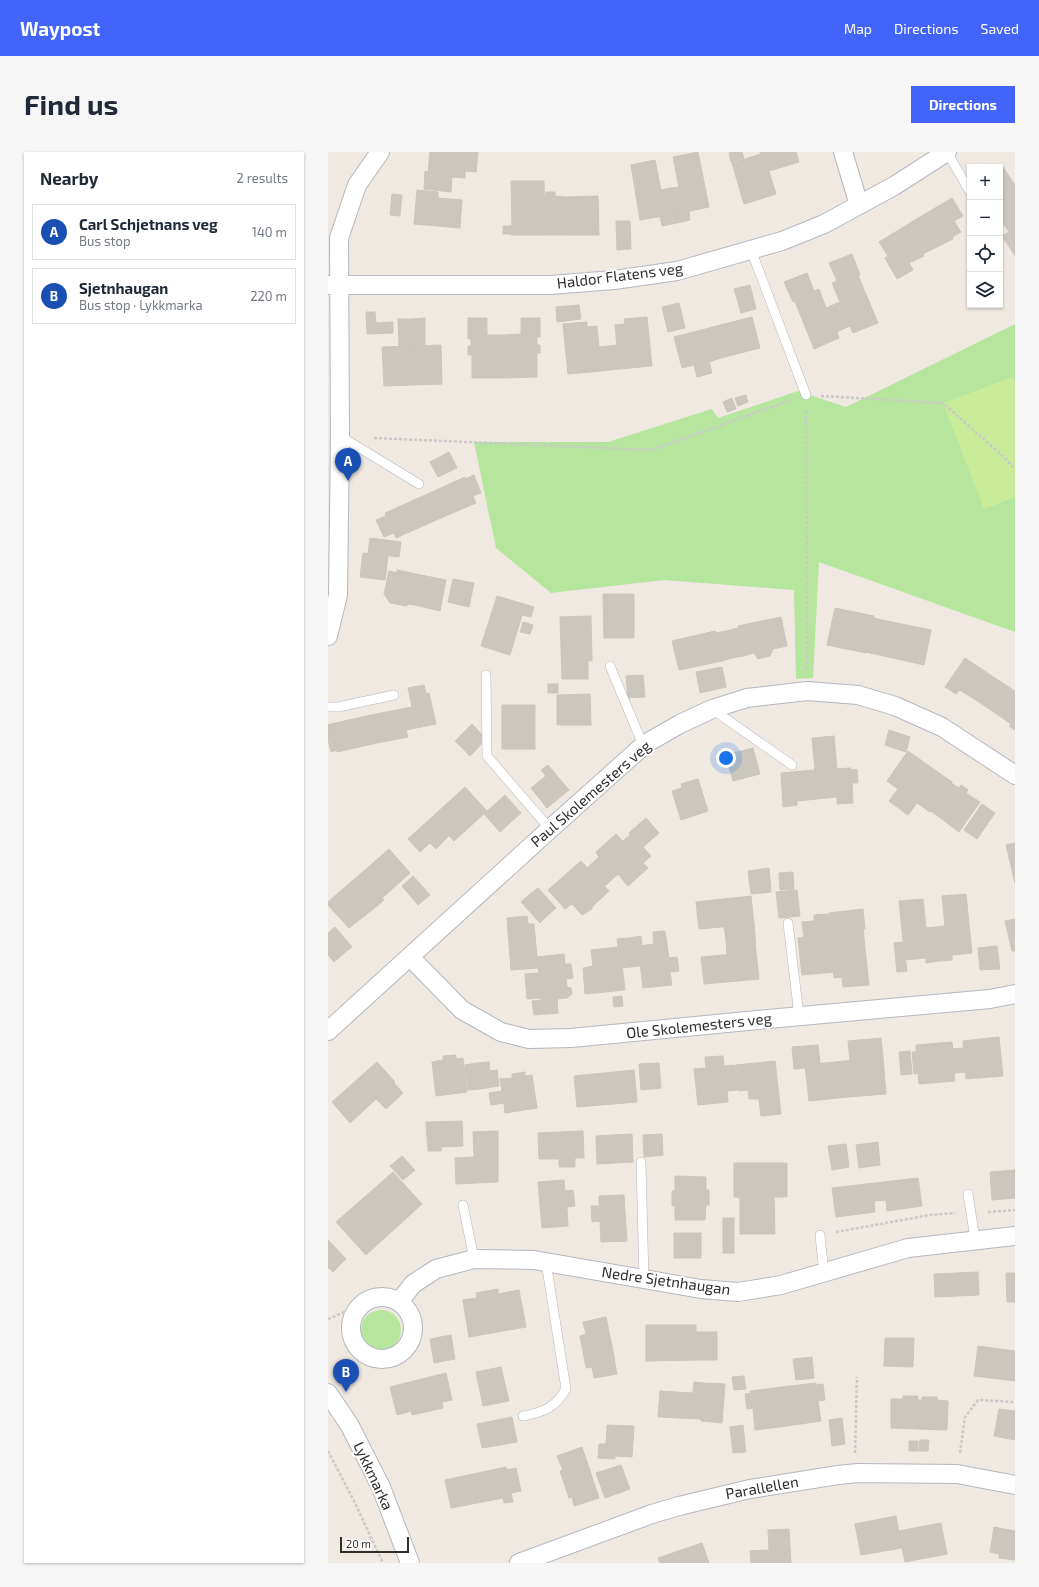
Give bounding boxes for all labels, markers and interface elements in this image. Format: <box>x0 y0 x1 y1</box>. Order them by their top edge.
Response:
text: Waypost <box>20 17 100 40</box>
text: Map <box>844 20 872 37</box>
text: Directions <box>894 20 959 37</box>
text: Saved <box>981 20 1019 37</box>
button: Directions <box>911 86 1015 123</box>
text: Find us <box>24 87 118 121</box>
map controls <box>967 164 1003 308</box>
button: + <box>967 164 1003 200</box>
text: Nearby <box>40 168 98 188</box>
text: 2 results <box>236 170 288 186</box>
button: − <box>967 200 1003 236</box>
text: Carl Schjetnans veg <box>79 215 218 233</box>
text: A <box>50 224 58 240</box>
text: 140 m <box>252 224 287 240</box>
text: Bus stop <box>79 233 130 249</box>
button: locate <box>967 236 1003 272</box>
street label: Haldor Flatens veg <box>556 258 685 292</box>
button: layers <box>967 272 1003 308</box>
text: Sjetnhaugan <box>79 279 168 297</box>
text: B <box>50 288 58 304</box>
text: 220 m <box>250 288 287 304</box>
text: Bus stop · Lykkmarka <box>79 297 203 313</box>
pin: A <box>335 448 361 481</box>
street label: Paul Skolemesters veg <box>527 736 655 850</box>
your location <box>716 748 736 768</box>
street label: Ole Skolemesters veg <box>625 1008 773 1042</box>
street label: Nedre Sjetnhaugan <box>600 1262 732 1299</box>
pin: B <box>333 1359 359 1392</box>
street label: Lykkmarka <box>350 1439 398 1513</box>
street label: Parallellen <box>724 1472 800 1502</box>
scale bar <box>340 1535 409 1554</box>
text: 20 m <box>346 1537 371 1550</box>

